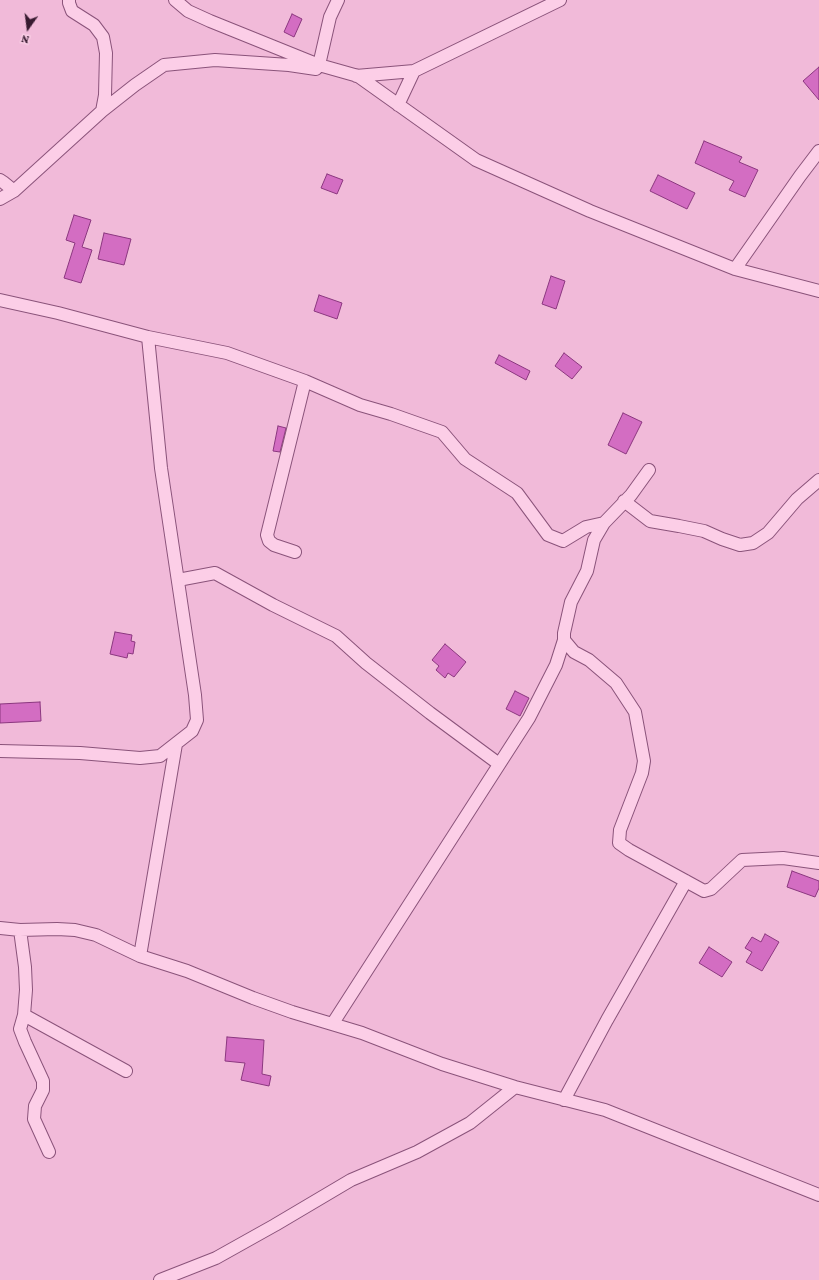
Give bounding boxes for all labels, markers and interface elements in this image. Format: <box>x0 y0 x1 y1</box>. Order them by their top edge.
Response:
north arrow <box>8 8 48 48</box>
text: N <box>20 33 30 46</box>

